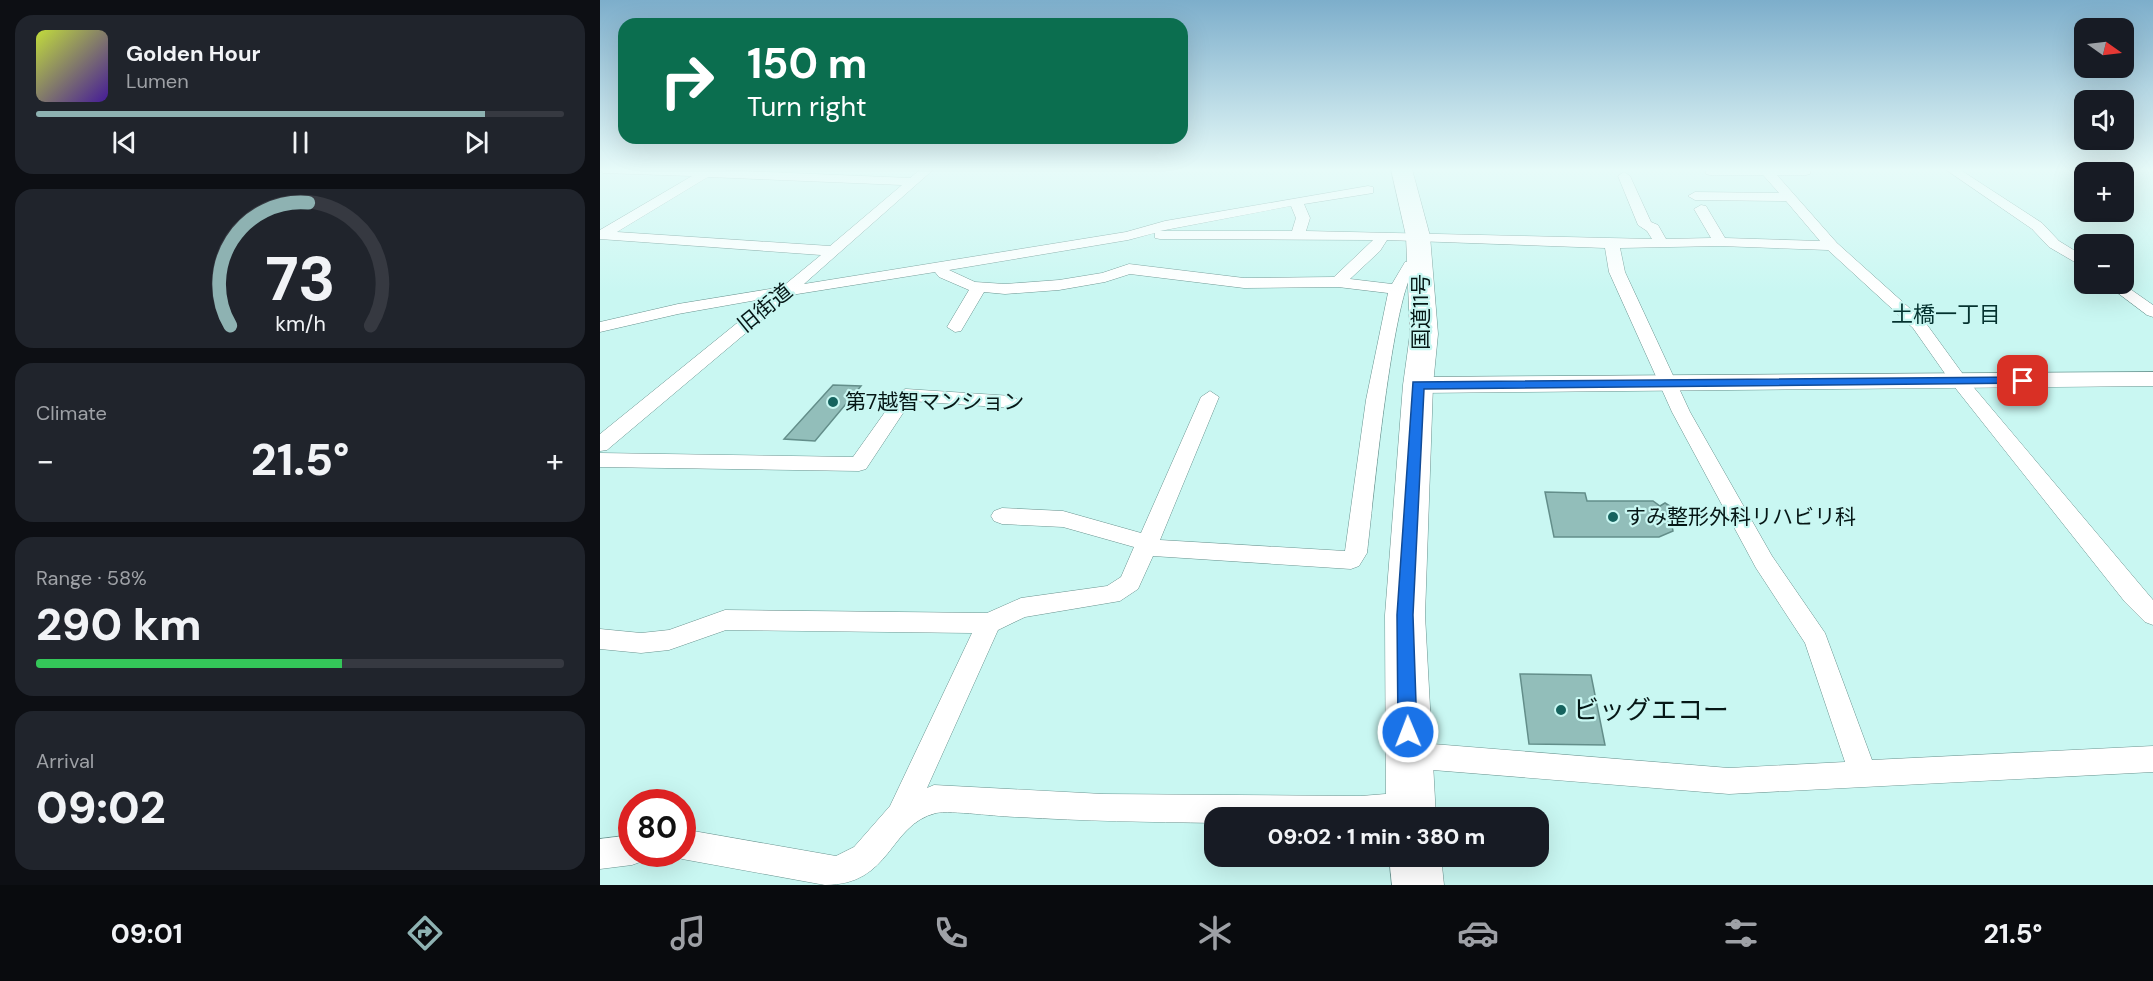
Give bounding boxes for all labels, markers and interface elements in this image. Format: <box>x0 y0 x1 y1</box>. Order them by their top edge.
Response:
north arrow <box>2074 18 2134 78</box>
map controls <box>2074 18 2134 294</box>
text: 150 m <box>747 36 867 91</box>
text: Golden Hour <box>126 39 261 68</box>
icon: right <box>648 42 726 120</box>
text: Lumen <box>126 68 189 94</box>
text: Turn right <box>747 89 867 124</box>
button: sound <box>2074 90 2134 150</box>
icon: previous <box>108 126 141 159</box>
icon: pause <box>284 126 317 159</box>
icon: next <box>460 126 493 159</box>
button: + <box>2074 162 2134 222</box>
button: − <box>2074 234 2134 294</box>
text: 73 <box>265 238 335 319</box>
street label: 国道11号 <box>1407 274 1435 350</box>
street label: 旧街道 <box>732 277 798 339</box>
district label: 土橋一丁目 <box>1891 300 2001 329</box>
text: km/h <box>275 310 325 338</box>
pin <box>1997 355 2048 406</box>
icon: arrive <box>2006 364 2039 397</box>
place label: 第7越智マンション <box>845 388 1024 416</box>
marker: 第7越智マンション <box>826 395 840 409</box>
text: Climate <box>36 400 107 426</box>
text: 21.5° <box>251 430 349 489</box>
text: − <box>36 439 54 482</box>
text: + <box>546 439 564 482</box>
place label: すみ整形外科リハビリ科 <box>1625 503 1856 531</box>
marker: すみ整形外科リハビリ科 <box>1606 510 1620 524</box>
text: Range · 58% <box>36 565 147 591</box>
text: 290 km <box>36 595 202 654</box>
place label: ビッグエコー <box>1573 693 1729 727</box>
position arrow <box>1376 700 1440 764</box>
marker: ビッグエコー <box>1554 703 1568 717</box>
text: Arrival <box>36 748 94 774</box>
text: 09:02 <box>36 778 166 837</box>
speed limit sign: 80 <box>618 789 696 867</box>
text: 09:02 · 1 min · 380 m <box>1268 822 1485 851</box>
icon: directions <box>404 912 446 954</box>
icon: music <box>667 912 709 954</box>
icon: phone <box>930 912 972 954</box>
icon: climate <box>1194 912 1236 954</box>
icon: car <box>1457 912 1499 954</box>
icon: filters <box>1720 912 1762 954</box>
text: 09:01 <box>111 916 183 951</box>
text: 21.5° <box>1983 916 2042 951</box>

